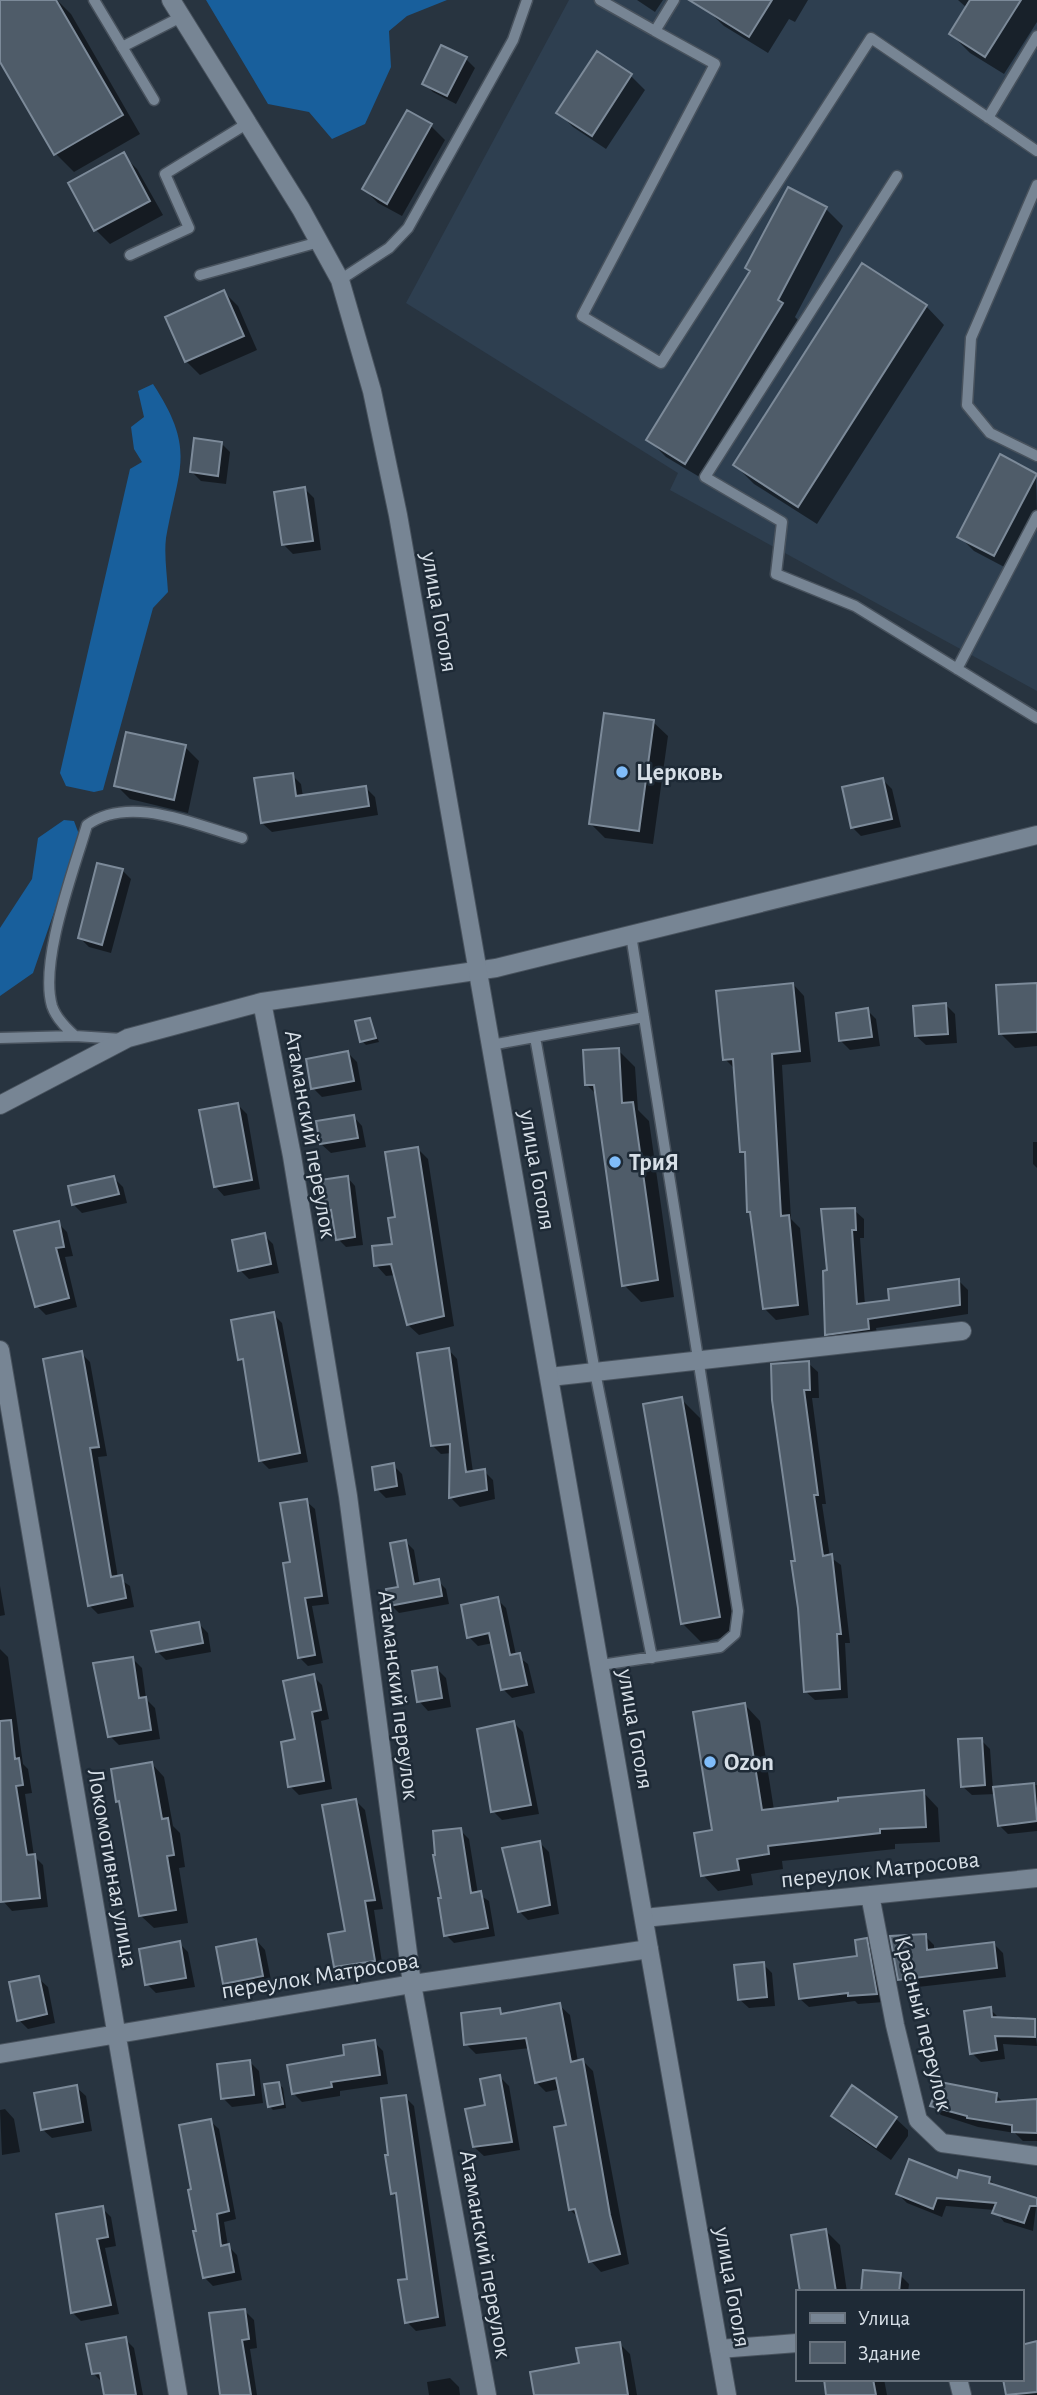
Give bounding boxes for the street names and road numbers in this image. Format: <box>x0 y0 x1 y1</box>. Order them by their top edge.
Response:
street label: улица Гоголя <box>416 549 461 674</box>
street label: Атаманский переулок <box>280 1028 340 1240</box>
street label: улица Гоголя <box>514 1107 559 1232</box>
street label: Атаманский переулок <box>373 1589 423 1801</box>
street label: улица Гоголя <box>612 1666 657 1791</box>
street label: Локомотивная улица <box>83 1767 141 1969</box>
street label: переулок Матросова <box>780 1848 981 1892</box>
street label: Красный переулок <box>890 1933 956 2114</box>
street label: переулок Матросова <box>220 1949 421 2003</box>
street label: Атаманский переулок <box>455 2148 515 2360</box>
street label: улица Гоголя <box>709 2224 754 2349</box>

